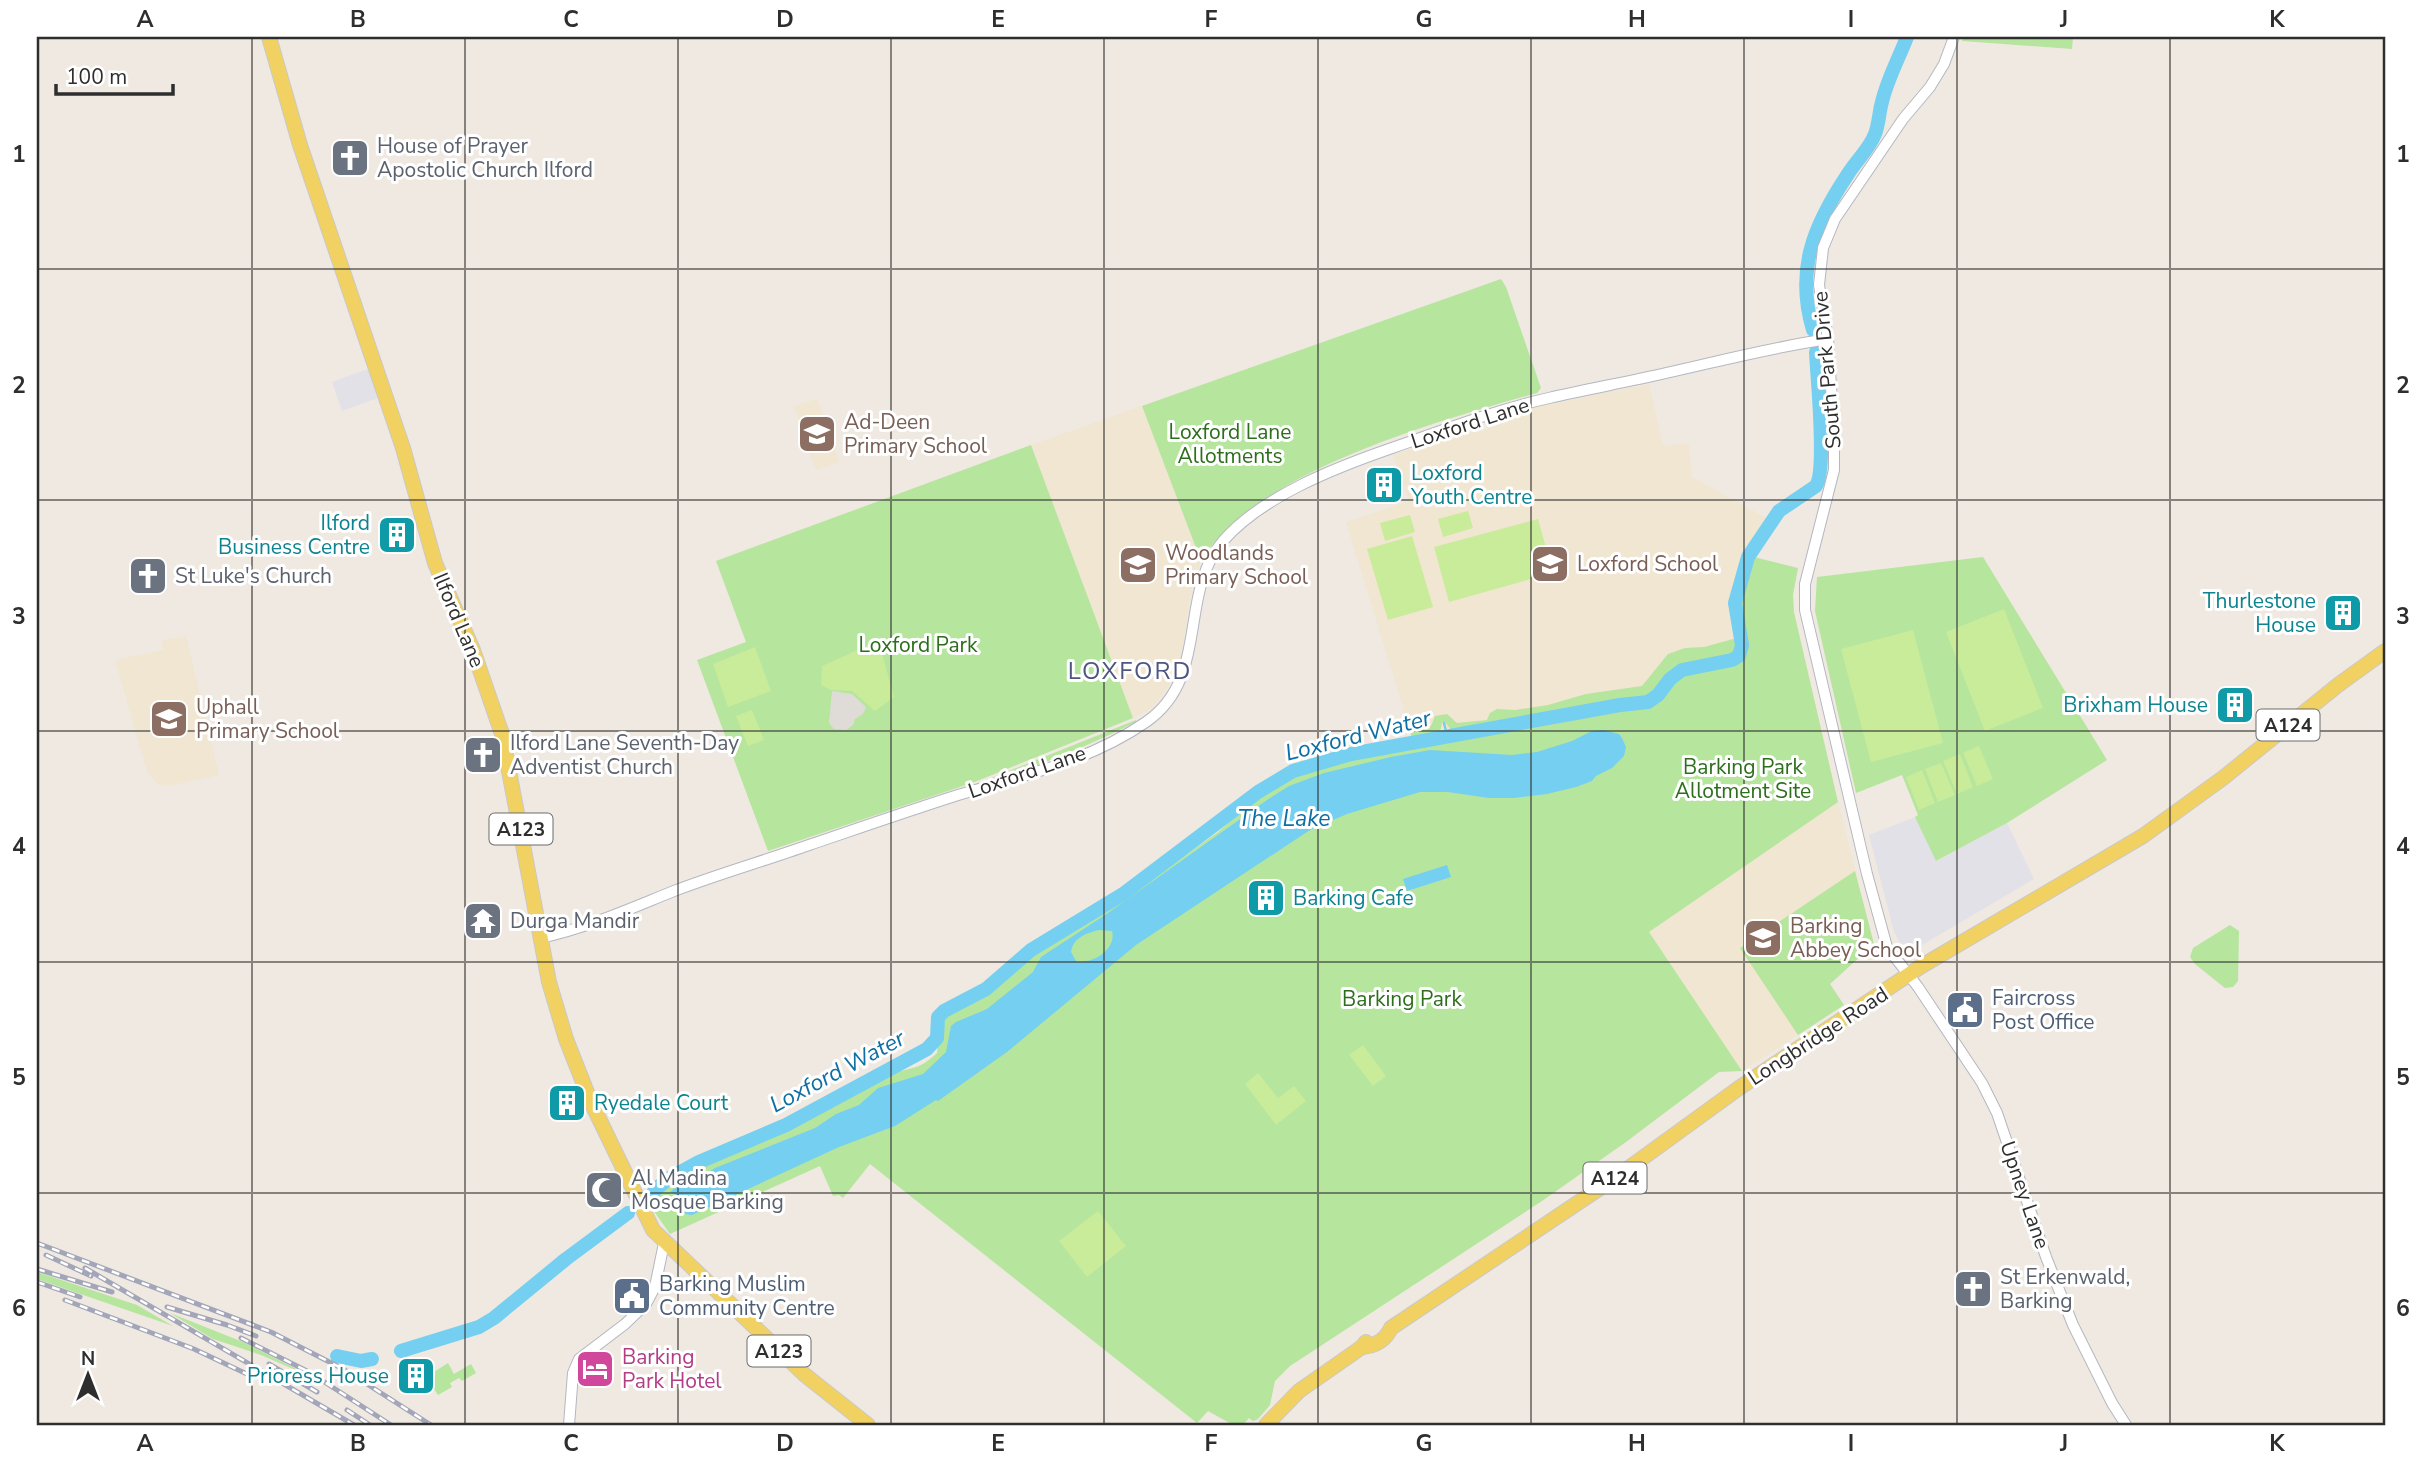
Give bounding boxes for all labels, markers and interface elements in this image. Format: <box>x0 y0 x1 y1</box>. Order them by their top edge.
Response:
text: A <box>136 4 154 35</box>
text: B <box>350 4 366 35</box>
text: C <box>563 4 579 35</box>
text: D <box>776 4 794 35</box>
text: E <box>991 4 1005 35</box>
text: F <box>1205 4 1218 35</box>
text: G <box>1416 4 1432 35</box>
text: H <box>1628 4 1646 35</box>
text: I <box>1848 4 1854 35</box>
text: J <box>2059 4 2068 35</box>
text: K <box>2269 4 2285 35</box>
scale bar <box>56 52 173 96</box>
text: 100 m <box>66 63 127 91</box>
place label: House of Prayer Apostolic Church Ilford <box>377 132 593 184</box>
church icon: House of Prayer Apostolic Church Ilford <box>329 137 371 179</box>
text: 1 <box>12 139 26 170</box>
text: 1 <box>2396 139 2410 170</box>
street label: South Park Drive <box>1806 290 1848 450</box>
text: 2 <box>12 370 26 401</box>
text: 2 <box>2396 370 2410 401</box>
street label: Loxford Lane <box>1407 391 1533 455</box>
place label: Ad-Deen Primary School <box>844 408 988 460</box>
school or university icon: Ad-Deen Primary School <box>796 413 838 455</box>
park label: Loxford Lane Allotments <box>1169 418 1291 470</box>
place label: Loxford Youth Centre <box>1410 459 1532 511</box>
building icon: Loxford Youth Centre <box>1363 464 1405 506</box>
place label: Ilford Business Centre <box>218 509 370 561</box>
building icon: Ilford Business Centre <box>376 514 418 556</box>
place label: Woodlands Primary School <box>1165 539 1309 591</box>
school or university icon: Loxford School <box>1529 543 1571 585</box>
school or university icon: Woodlands Primary School <box>1117 544 1159 586</box>
place label: Loxford School <box>1577 550 1719 578</box>
church icon: St Luke's Church <box>127 555 169 597</box>
place label: St Luke's Church <box>175 562 332 590</box>
street label: Ilford Lane <box>426 568 492 672</box>
place label: Thurlestone House <box>2203 587 2316 639</box>
building icon: Thurlestone House <box>2322 592 2364 634</box>
text: 3 <box>12 601 26 632</box>
text: 3 <box>2396 601 2410 632</box>
park label: Loxford Park <box>858 631 978 659</box>
district label: LOXFORD <box>1068 655 1192 687</box>
building icon: Brixham House <box>2214 684 2256 726</box>
place label: Brixham House <box>2063 691 2208 719</box>
place label: Uphall Primary School <box>196 693 340 745</box>
school or university icon: Uphall Primary School <box>148 698 190 740</box>
water label: Loxford Water <box>1282 702 1435 769</box>
road number: A124 <box>2256 710 2320 740</box>
place label: Ilford Lane Seventh-Day Adventist Church <box>510 729 739 781</box>
church icon: Ilford Lane Seventh-Day Adventist Church <box>462 734 504 776</box>
street label: Loxford Lane <box>964 739 1090 805</box>
park label: Barking Park Allotment Site <box>1675 753 1811 805</box>
water label: The Lake <box>1237 803 1331 834</box>
road number: A123 <box>490 814 552 844</box>
text: 4 <box>12 831 26 862</box>
text: 4 <box>2396 831 2410 862</box>
building icon: Barking Cafe <box>1245 877 1287 919</box>
place label: Barking Cafe <box>1293 884 1414 912</box>
temple icon: Durga Mandir <box>462 900 504 942</box>
place label: Durga Mandir <box>510 907 640 935</box>
place label: Barking Abbey School <box>1790 912 1922 964</box>
school or university icon: Barking Abbey School <box>1742 917 1784 959</box>
street label: Longbridge Road <box>1743 980 1893 1092</box>
place label: Faircross Post Office <box>1992 984 2094 1036</box>
park label: Barking Park <box>1342 985 1462 1013</box>
public building icon: Faircross Post Office <box>1944 989 1986 1031</box>
water label: Loxford Water <box>764 1022 911 1120</box>
text: 5 <box>12 1062 26 1093</box>
text: 5 <box>2396 1062 2410 1093</box>
building icon: Ryedale Court <box>546 1082 588 1124</box>
place label: Ryedale Court <box>594 1089 729 1117</box>
street label: Upney Lane <box>1993 1137 2057 1253</box>
road number: A124 <box>1584 1162 1646 1194</box>
place label: Al Madina Mosque Barking <box>631 1164 784 1216</box>
mosque icon: Al Madina Mosque Barking <box>583 1169 625 1211</box>
place label: St Erkenwald, Barking <box>2000 1263 2130 1315</box>
church icon: St Erkenwald, Barking <box>1952 1268 1994 1310</box>
place label: Barking Muslim Community Centre <box>659 1270 835 1322</box>
public building icon: Barking Muslim Community Centre <box>611 1275 653 1317</box>
text: 6 <box>12 1293 26 1324</box>
text: 6 <box>2396 1293 2410 1324</box>
road number: A123 <box>748 1336 810 1366</box>
north arrow <box>52 1340 122 1410</box>
place label: Barking Park Hotel <box>622 1343 722 1395</box>
text: N <box>81 1346 95 1372</box>
hotel icon: Barking Park Hotel <box>574 1348 616 1390</box>
building icon: Prioress House <box>395 1355 437 1397</box>
place label: Prioress House <box>247 1362 389 1390</box>
text: A <box>136 1428 154 1459</box>
text: B <box>350 1428 366 1459</box>
text: C <box>563 1428 579 1459</box>
text: D <box>776 1428 794 1459</box>
text: E <box>991 1428 1005 1459</box>
text: F <box>1205 1428 1218 1459</box>
text: G <box>1416 1428 1432 1459</box>
text: H <box>1628 1428 1646 1459</box>
text: I <box>1848 1428 1854 1459</box>
text: J <box>2059 1428 2068 1459</box>
text: K <box>2269 1428 2285 1459</box>

